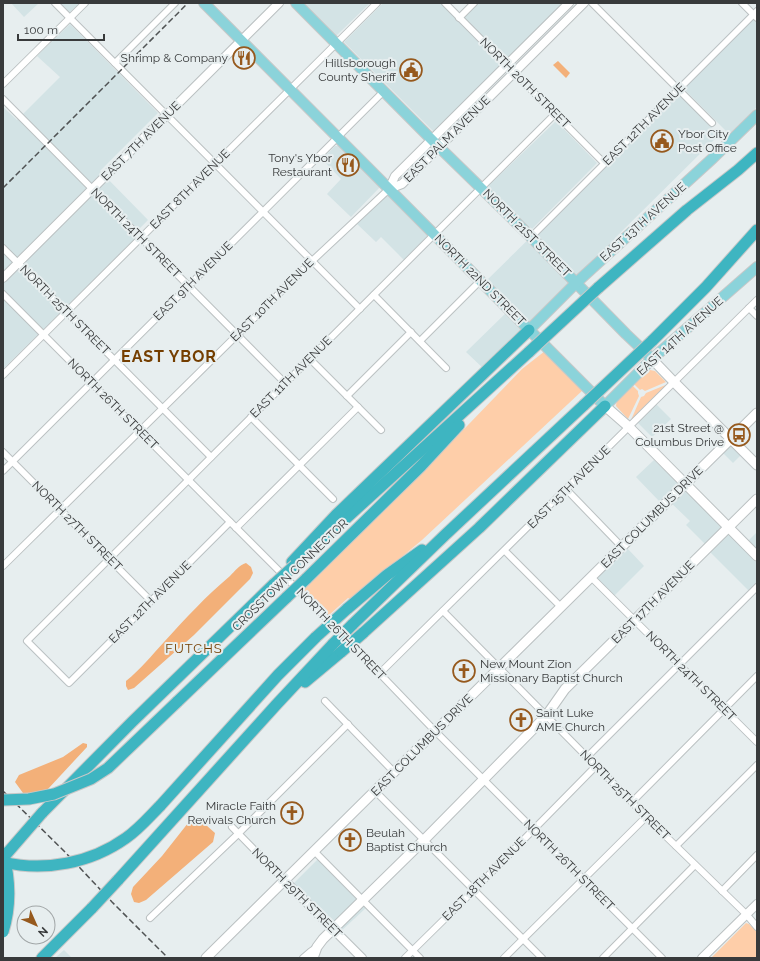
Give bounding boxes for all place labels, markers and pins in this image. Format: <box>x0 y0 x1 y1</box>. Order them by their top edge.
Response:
restaurant icon: Shrimp & Company <box>231 45 257 71</box>
place label: Shrimp & Company <box>121 51 228 65</box>
place label: Hillsborough County Sheriff <box>318 56 397 84</box>
public building icon: Hillsborough County Sheriff <box>398 57 424 83</box>
place label: Ybor City Post Office <box>678 127 737 155</box>
public building icon: Ybor City Post Office <box>649 128 675 154</box>
place label: Tony's Ybor Restaurant <box>268 151 333 179</box>
restaurant icon: Tony's Ybor Restaurant <box>335 152 361 178</box>
place label: 21st Street @ Columbus Drive <box>635 421 724 449</box>
bus stop icon: 21st Street @ Columbus Drive <box>726 422 752 448</box>
place label: New Mount Zion Missionary Baptist Church <box>480 657 623 685</box>
church icon: New Mount Zion Missionary Baptist Church <box>451 658 477 684</box>
place label: Saint Luke AME Church <box>536 706 605 734</box>
church icon: Saint Luke AME Church <box>508 707 534 733</box>
place label: Miracle Faith Revivals Church <box>188 799 276 827</box>
church icon: Miracle Faith Revivals Church <box>279 800 305 826</box>
place label: Beulah Baptist Church <box>366 826 447 854</box>
church icon: Beulah Baptist Church <box>337 827 363 853</box>

